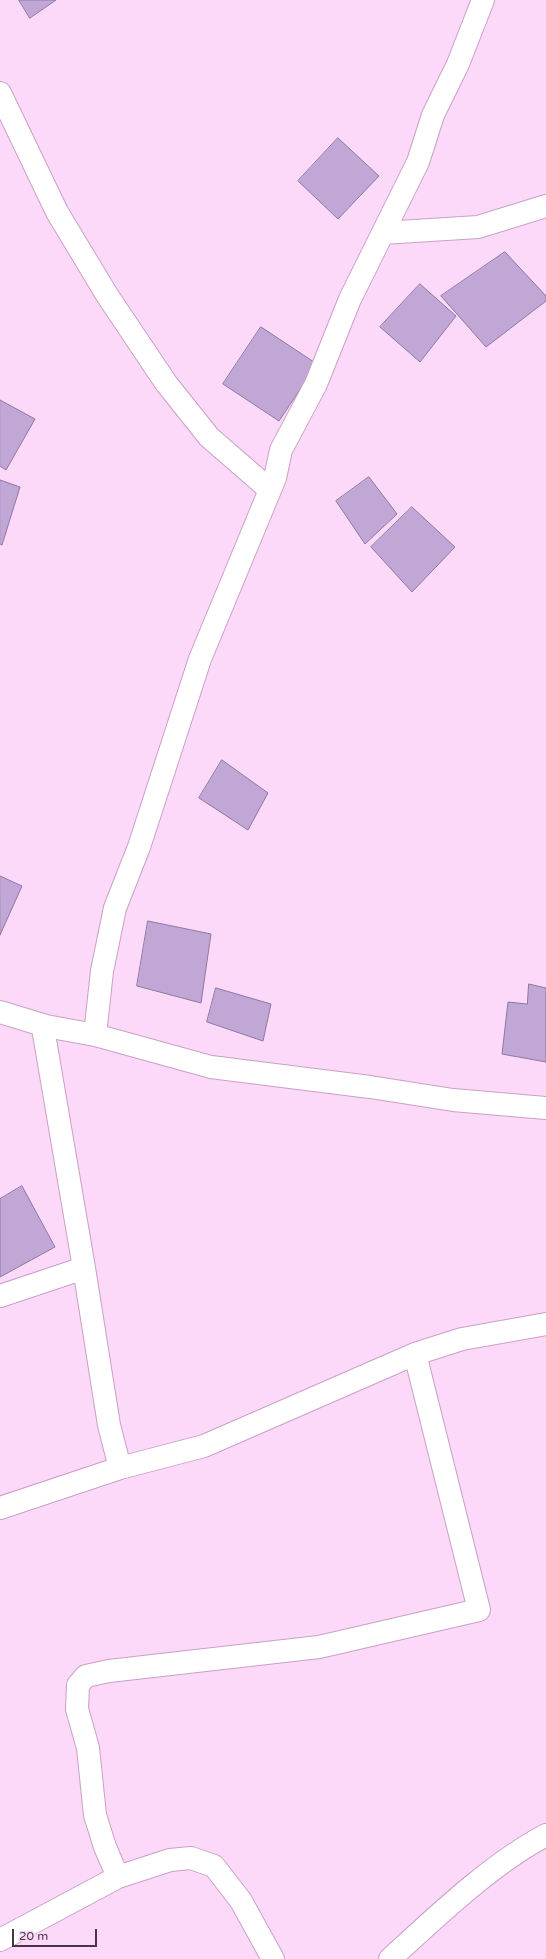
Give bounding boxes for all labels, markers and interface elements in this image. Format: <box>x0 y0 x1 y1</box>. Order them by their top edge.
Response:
scale bar <box>14 1921 99 1947</box>
text: 20 m <box>19 1929 48 1943</box>

